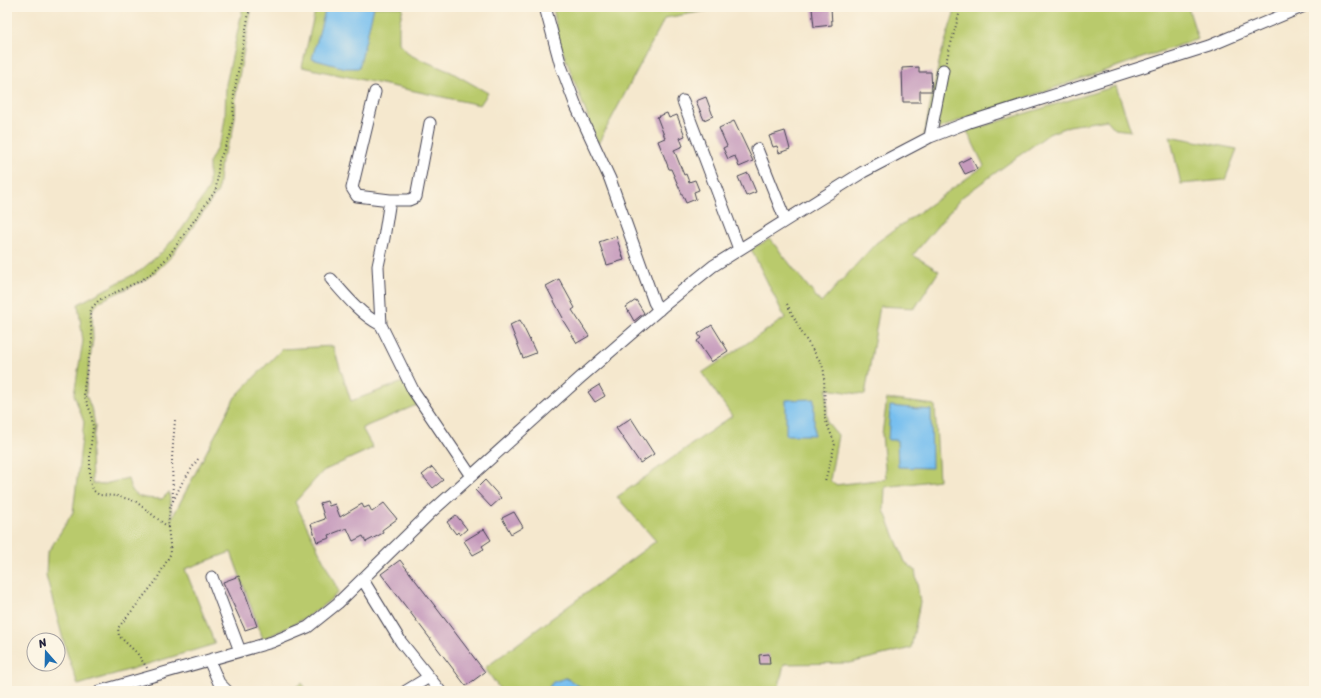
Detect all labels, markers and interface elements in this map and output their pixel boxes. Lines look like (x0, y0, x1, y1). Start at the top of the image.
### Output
north arrow (26, 632, 66, 672)
text: N (35, 633, 50, 654)

